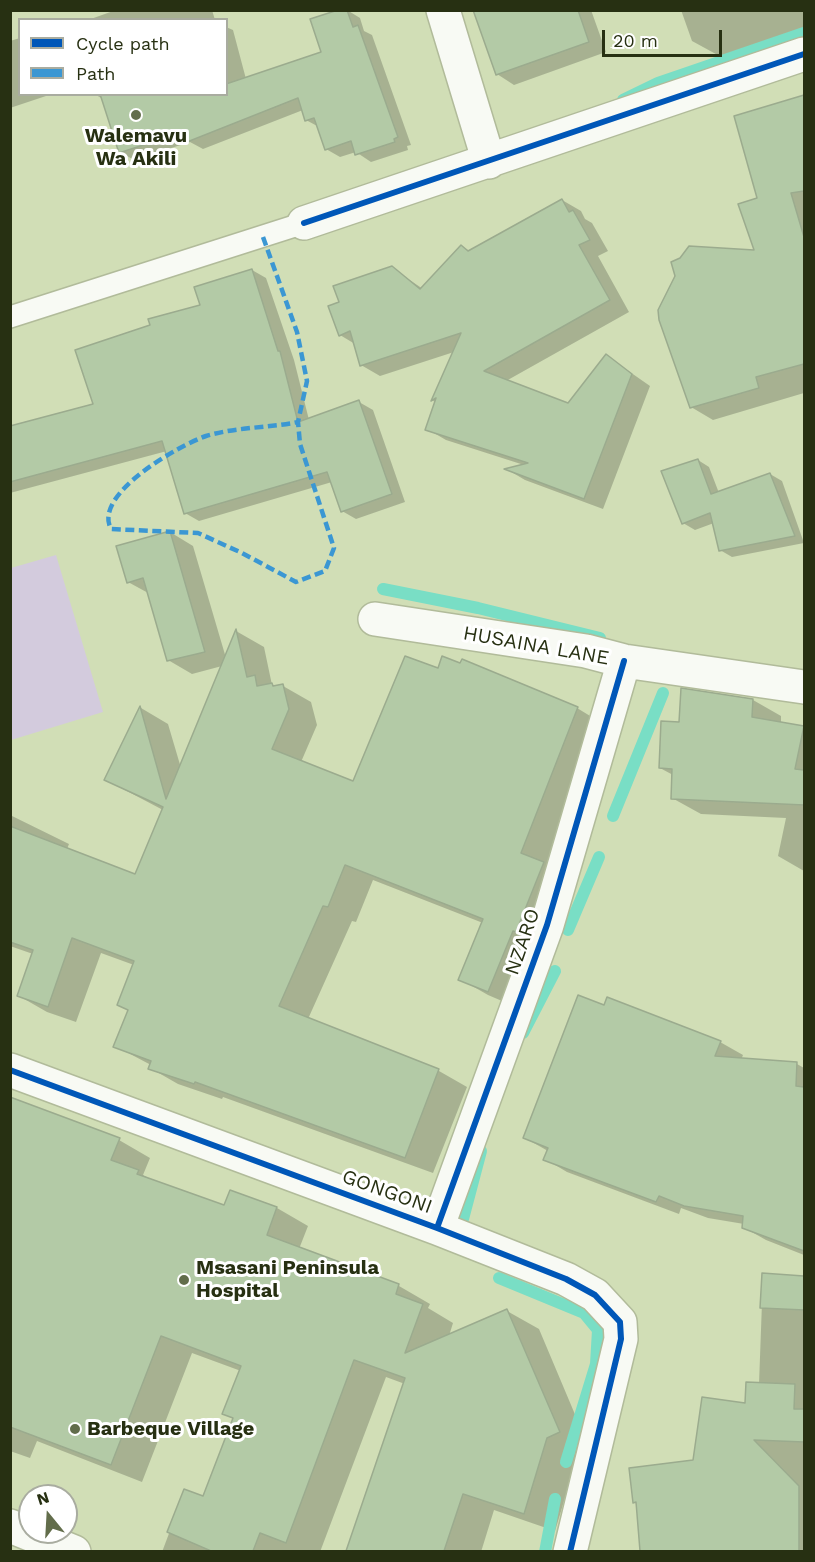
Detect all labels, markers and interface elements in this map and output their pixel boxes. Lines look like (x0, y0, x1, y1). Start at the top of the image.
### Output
legend (18, 18, 228, 96)
scale bar (605, 18, 725, 56)
text: 20 m (613, 30, 658, 51)
text: Cycle path (76, 33, 170, 54)
text: Path (76, 63, 116, 84)
marker: Walemavu Wa Akili (129, 108, 143, 122)
place label: Walemavu Wa Akili (85, 124, 187, 171)
street label: HUSAINA LANE (461, 621, 611, 671)
street label: NZARO (500, 906, 546, 978)
street label: GONGONI (339, 1165, 435, 1219)
place label: Msasani Peninsula Hospital (196, 1256, 379, 1303)
marker: Msasani Peninsula Hospital (177, 1273, 191, 1287)
place label: Barbeque Village (87, 1417, 254, 1441)
marker: Barbeque Village (68, 1422, 82, 1436)
north arrow (18, 1484, 78, 1544)
text: N (34, 1487, 51, 1509)

